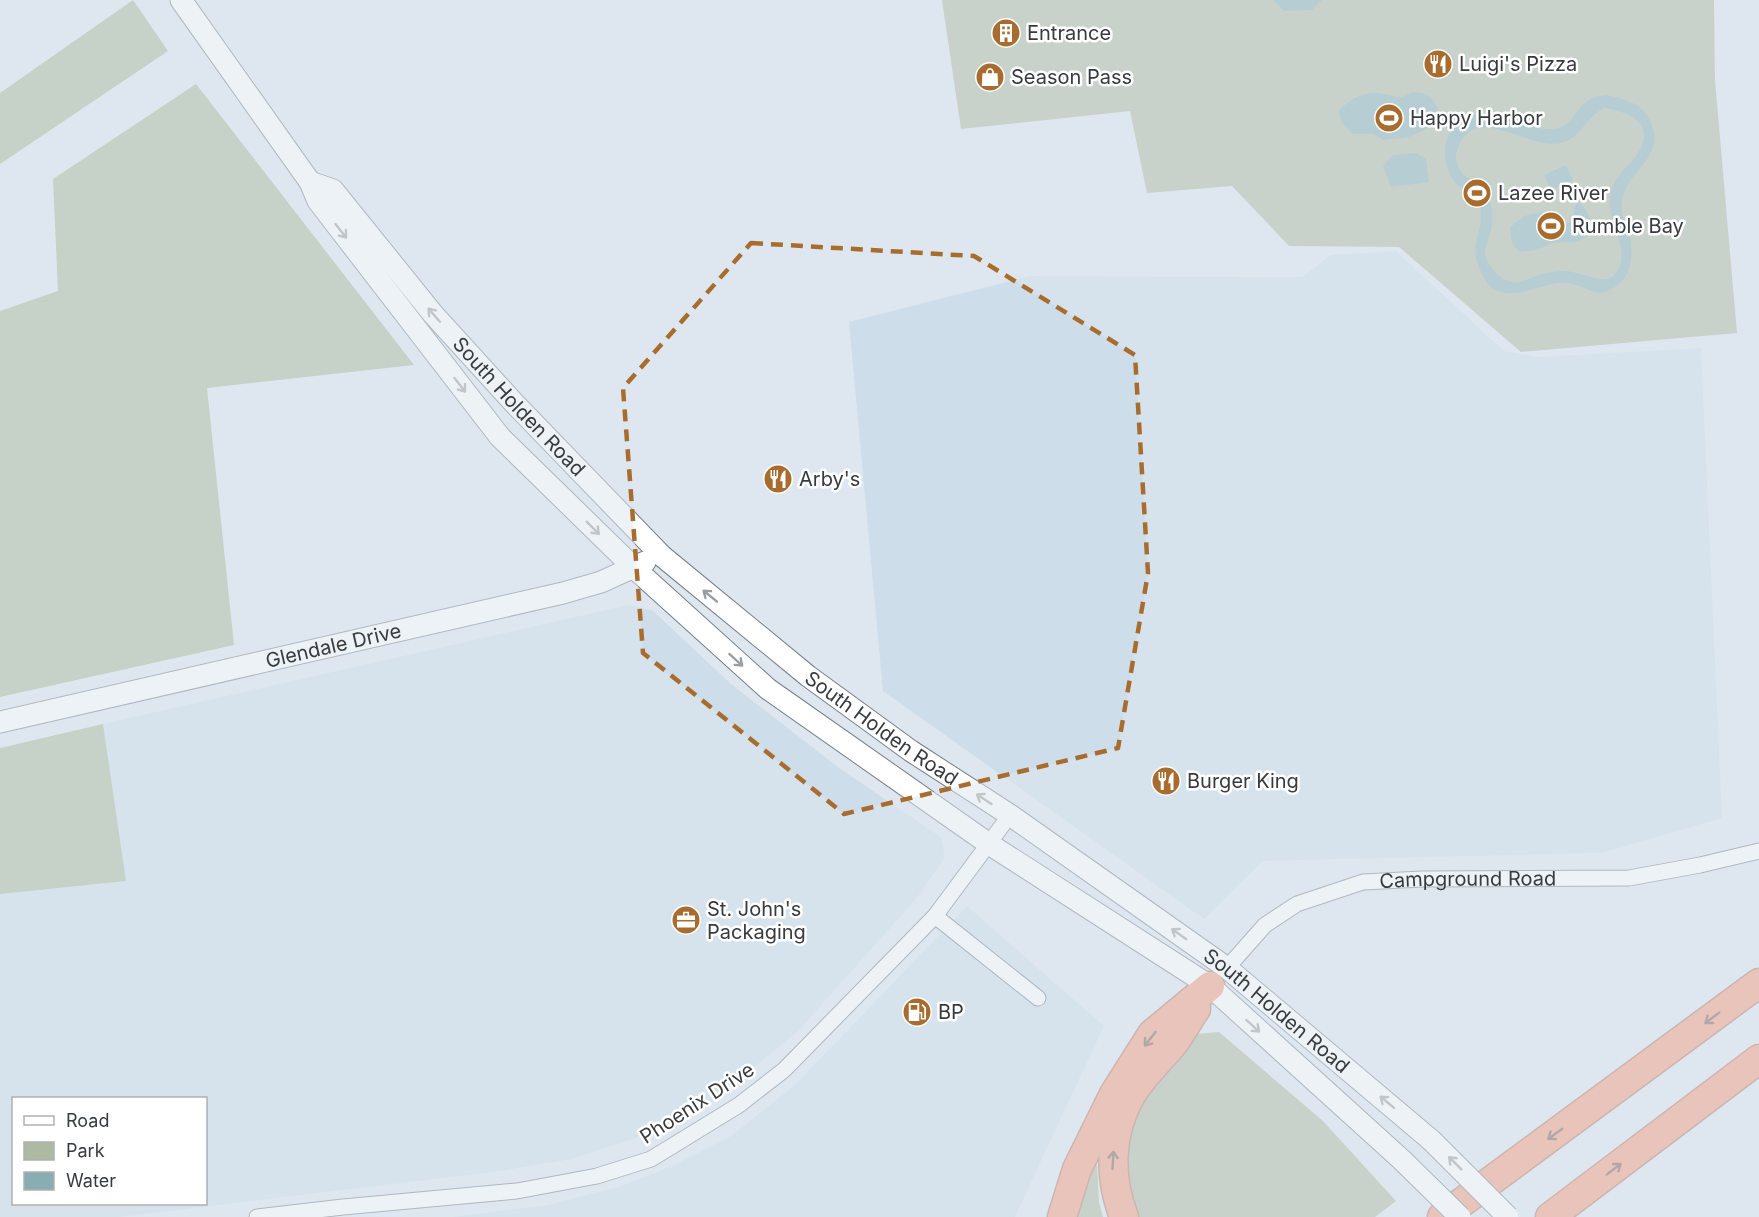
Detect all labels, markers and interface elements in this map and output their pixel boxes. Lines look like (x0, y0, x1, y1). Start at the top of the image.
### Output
building icon: Entrance (990, 17, 1022, 49)
place label: Entrance (1027, 21, 1111, 45)
restaurant icon: Luigi's Pizza (1422, 48, 1454, 80)
place label: Luigi's Pizza (1459, 52, 1577, 76)
shop icon: Season Pass (974, 61, 1006, 93)
place label: Season Pass (1011, 65, 1132, 89)
sports icon: Happy Harbor (1373, 102, 1405, 134)
place label: Happy Harbor (1410, 106, 1543, 130)
sports icon: Lazee River (1461, 177, 1493, 209)
place label: Lazee River (1498, 181, 1608, 205)
sports icon: Rumble Bay (1535, 210, 1567, 242)
place label: Rumble Bay (1572, 214, 1684, 238)
one-way arrow (334, 223, 347, 239)
one-way arrow (427, 308, 441, 323)
street label: South Holden Road (448, 332, 590, 481)
one-way arrow (454, 377, 467, 393)
restaurant icon: Arby's (762, 463, 794, 495)
place label: Arby's (799, 467, 860, 491)
one-way arrow (585, 520, 600, 535)
one-way arrow (702, 589, 718, 602)
street label: Glendale Drive (263, 618, 404, 673)
one-way arrow (728, 653, 743, 667)
street label: South Holden Road (800, 666, 963, 790)
restaurant icon: Burger King (1150, 765, 1182, 797)
place label: Burger King (1187, 769, 1299, 793)
one-way arrow (976, 792, 993, 805)
street label: Campground Road (1379, 866, 1556, 893)
place label: St. John's Packaging (707, 897, 806, 944)
office icon: St. John's Packaging (670, 904, 702, 936)
one-way arrow (1171, 928, 1188, 940)
street label: South Holden Road (1199, 943, 1354, 1078)
fuel station icon: BP (901, 996, 933, 1028)
place label: BP (938, 1000, 964, 1024)
one-way arrow (1704, 1012, 1720, 1024)
one-way arrow (1246, 1019, 1261, 1033)
one-way arrow (1144, 1030, 1157, 1046)
street label: Phoenix Drive (635, 1057, 759, 1149)
one-way arrow (1380, 1095, 1395, 1109)
legend (12, 1097, 207, 1205)
text: Road (66, 1110, 109, 1131)
one-way arrow (1548, 1128, 1564, 1140)
text: Park (66, 1140, 105, 1161)
one-way arrow (1108, 1151, 1119, 1171)
one-way arrow (1448, 1156, 1462, 1171)
one-way arrow (1605, 1163, 1621, 1175)
text: Water (66, 1170, 116, 1191)

